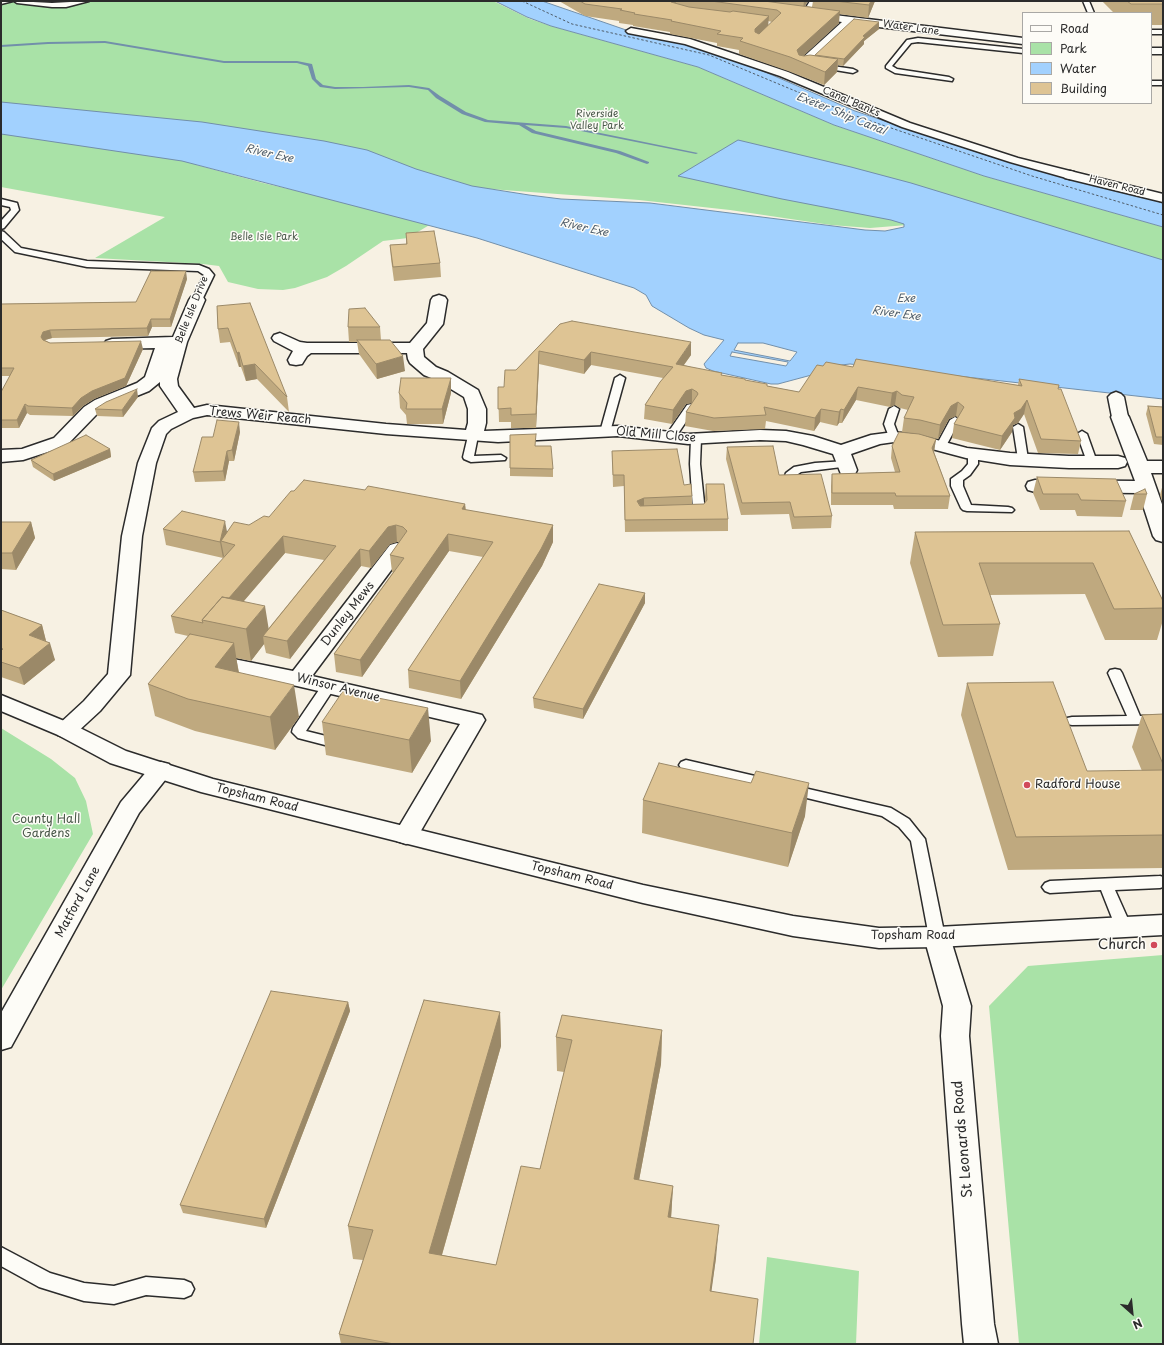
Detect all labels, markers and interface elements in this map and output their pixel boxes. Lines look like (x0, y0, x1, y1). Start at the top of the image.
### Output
legend (1022, 12, 1152, 104)
street label: Water Lane (882, 18, 940, 38)
text: Road (1060, 19, 1089, 37)
text: Park (1060, 39, 1087, 57)
text: Water (1060, 59, 1096, 77)
text: Building (1060, 79, 1107, 97)
street label: Canal Banks (820, 84, 882, 120)
water label: Exeter Ship Canal (794, 90, 888, 138)
park label: Riverside Valley Park (570, 108, 624, 132)
water label: River Exe (244, 142, 294, 166)
street label: Haven Road (1088, 173, 1146, 199)
water label: River Exe (559, 216, 609, 240)
park label: Belle Isle Park (230, 231, 298, 243)
street label: Belle Isle Drive (173, 275, 211, 345)
water label: Exe (897, 292, 915, 306)
water label: River Exe (871, 304, 921, 324)
street label: Trews Weir Reach (208, 404, 312, 428)
street label: Old Mill Close (615, 424, 697, 446)
street label: Dunley Mews (318, 579, 378, 649)
street label: Winsor Avenue (295, 671, 381, 705)
place label: Radford House (1035, 778, 1120, 792)
marker: Radford House (1022, 780, 1032, 790)
street label: Topsham Road (214, 781, 300, 815)
park label: County Hall Gardens (12, 813, 80, 841)
street label: Topsham Road (529, 859, 615, 893)
street label: Matford Lane (53, 864, 103, 940)
street label: Topsham Road (871, 929, 955, 943)
place label: Church (1098, 937, 1146, 953)
marker: Church (1149, 940, 1159, 950)
street label: St Leonards Road (950, 1080, 976, 1198)
north arrow (1112, 1293, 1152, 1333)
text: N (1130, 1315, 1145, 1334)

